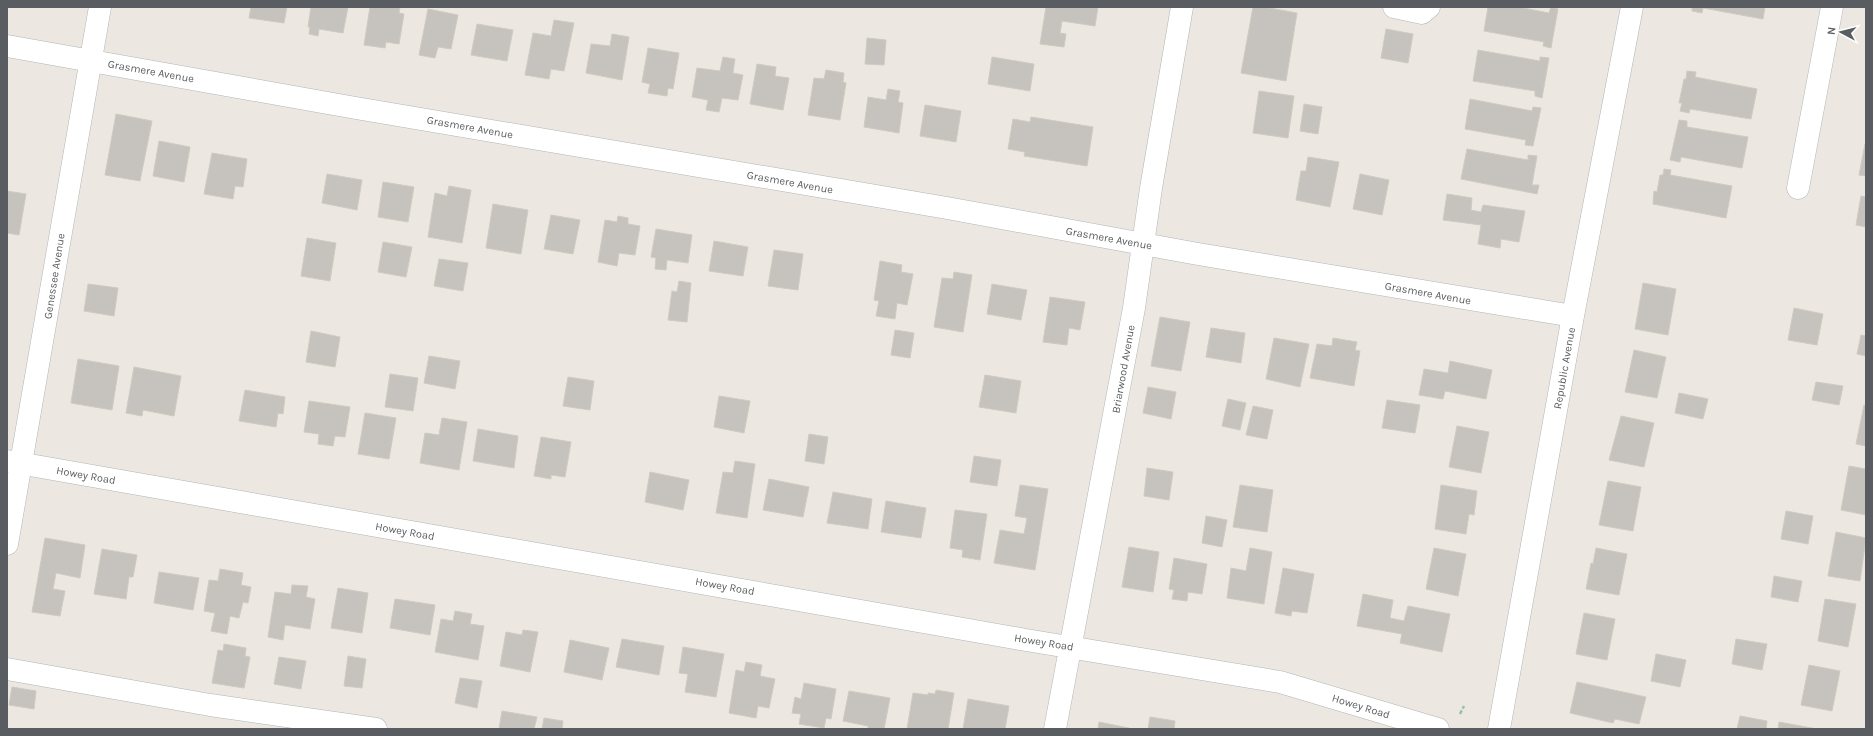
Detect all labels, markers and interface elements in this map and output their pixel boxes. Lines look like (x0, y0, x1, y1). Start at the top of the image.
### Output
north arrow (1821, 12, 1861, 52)
text: N (1825, 26, 1839, 36)
street label: Grasmere Avenue (107, 58, 195, 86)
street label: Grasmere Avenue (426, 114, 514, 142)
street label: Grasmere Avenue (746, 169, 834, 197)
street label: Grasmere Avenue (1065, 225, 1153, 253)
street label: Genessee Avenue (41, 232, 68, 320)
street label: Grasmere Avenue (1384, 280, 1472, 308)
street label: Briarwood Avenue (1109, 324, 1138, 414)
street label: Republic Avenue (1551, 326, 1578, 410)
street label: Howey Road (55, 464, 117, 487)
street label: Howey Road (374, 520, 436, 543)
street label: Howey Road (694, 575, 756, 598)
street label: Howey Road (1013, 631, 1075, 654)
street label: Howey Road (1330, 691, 1391, 721)

